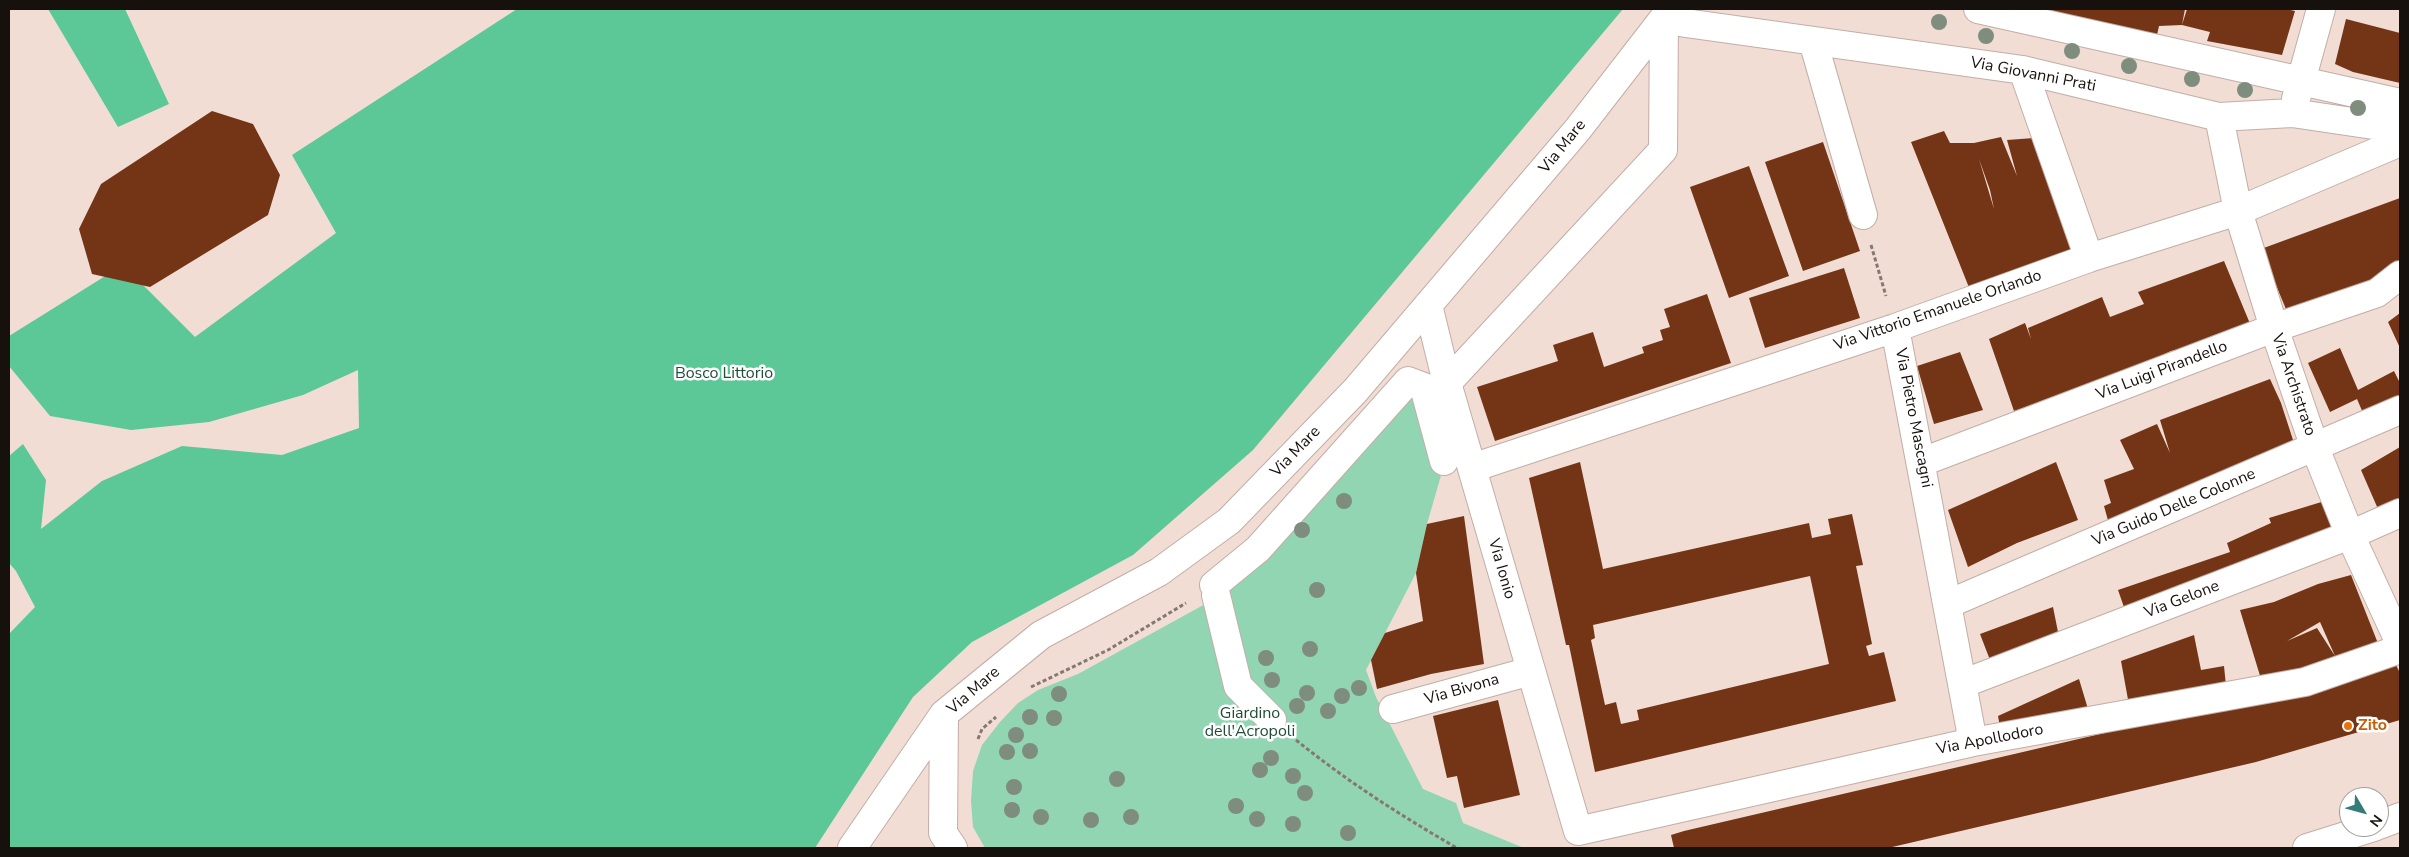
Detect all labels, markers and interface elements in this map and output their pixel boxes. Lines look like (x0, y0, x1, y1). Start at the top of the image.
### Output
street label: Via Giovanni Prati (1969, 53, 2097, 97)
street label: Via Mare (1536, 116, 1590, 178)
street label: Via Vittorio Emanuele Orlando (1832, 266, 2044, 356)
street label: Via Archistrato (2267, 331, 2319, 439)
street label: Via Luigi Pirandello (2094, 337, 2230, 405)
street label: Via Pietro Mascagni (1890, 347, 1936, 489)
park label: Bosco Littorio (675, 364, 773, 384)
street label: Via Mare (1267, 422, 1325, 482)
street label: Via Guido Delle Colonne (2089, 465, 2259, 551)
street label: Via Ionio (1483, 537, 1519, 601)
street label: Via Gelone (2142, 577, 2222, 623)
street label: Via Mare (944, 663, 1004, 719)
street label: Via Bivona (1423, 670, 1501, 710)
park label: Giardino dell'Acropoli (1205, 704, 1295, 742)
place label: Zito (2358, 716, 2387, 736)
street label: Via Apollodoro (1935, 720, 2045, 760)
marker: Zito (2342, 720, 2354, 732)
north arrow (2339, 787, 2389, 837)
text: N (2365, 811, 2386, 831)

